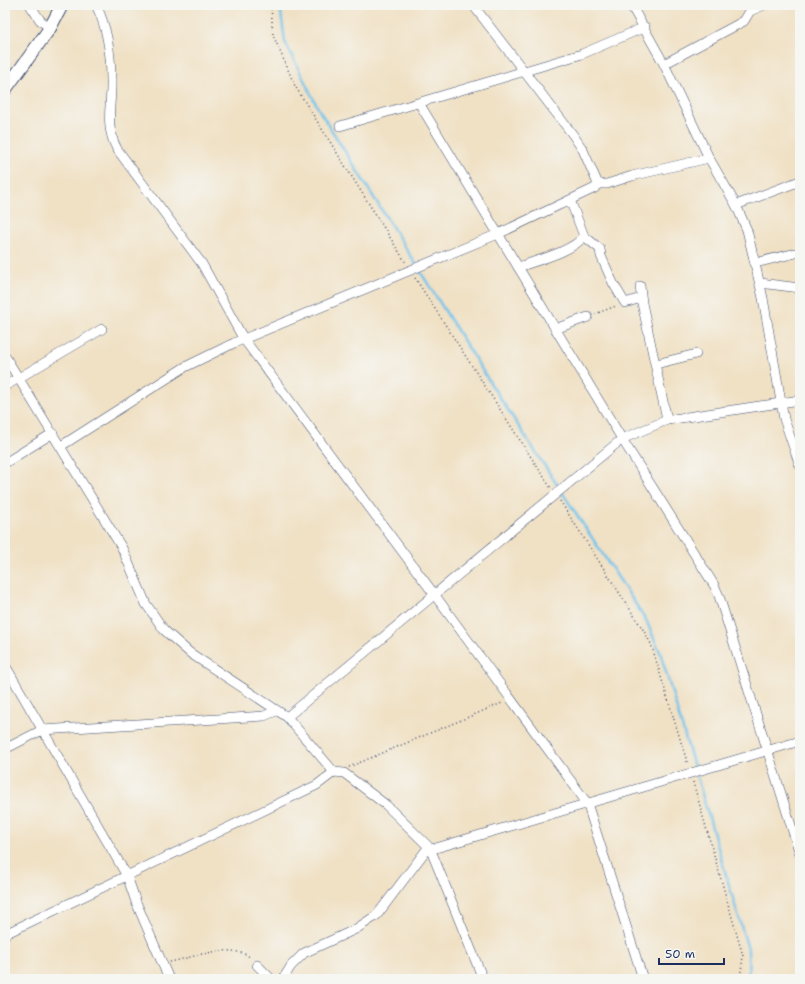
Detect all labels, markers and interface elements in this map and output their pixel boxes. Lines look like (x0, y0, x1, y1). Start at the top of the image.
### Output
scale bar (659, 940, 724, 966)
text: 50 m (665, 946, 695, 962)

